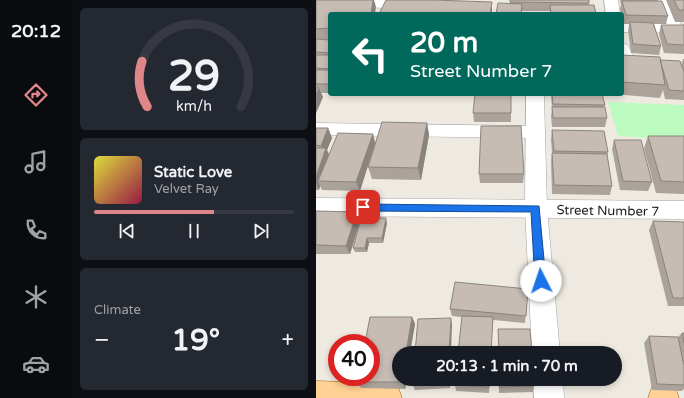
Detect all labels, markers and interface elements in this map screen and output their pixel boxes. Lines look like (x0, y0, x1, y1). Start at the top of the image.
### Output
text: 20:12 (11, 20, 61, 42)
text: 20 m (410, 26, 478, 60)
icon: left (344, 28, 396, 80)
text: 29 (168, 52, 220, 102)
text: Street Number 7 (410, 60, 552, 82)
icon: directions (22, 81, 50, 109)
text: km/h (176, 98, 212, 115)
icon: music (22, 148, 50, 176)
text: Static Love (154, 163, 232, 181)
text: Velvet Ray (154, 181, 219, 197)
pin (346, 190, 380, 224)
icon: arrive (352, 196, 374, 218)
street label: Street Number 7 (556, 202, 659, 220)
icon: phone (22, 216, 50, 244)
icon: previous (116, 220, 138, 242)
icon: pause (183, 220, 205, 242)
icon: next (250, 220, 272, 242)
position arrow (520, 260, 562, 302)
icon: climate (22, 283, 50, 311)
text: Climate (94, 302, 141, 318)
text: 19° (171, 322, 220, 359)
text: − (94, 327, 110, 353)
text: + (282, 327, 294, 353)
speed limit sign: 40 (328, 334, 380, 386)
icon: car (22, 350, 50, 378)
text: 20:13 · 1 min · 70 m (436, 357, 578, 375)

